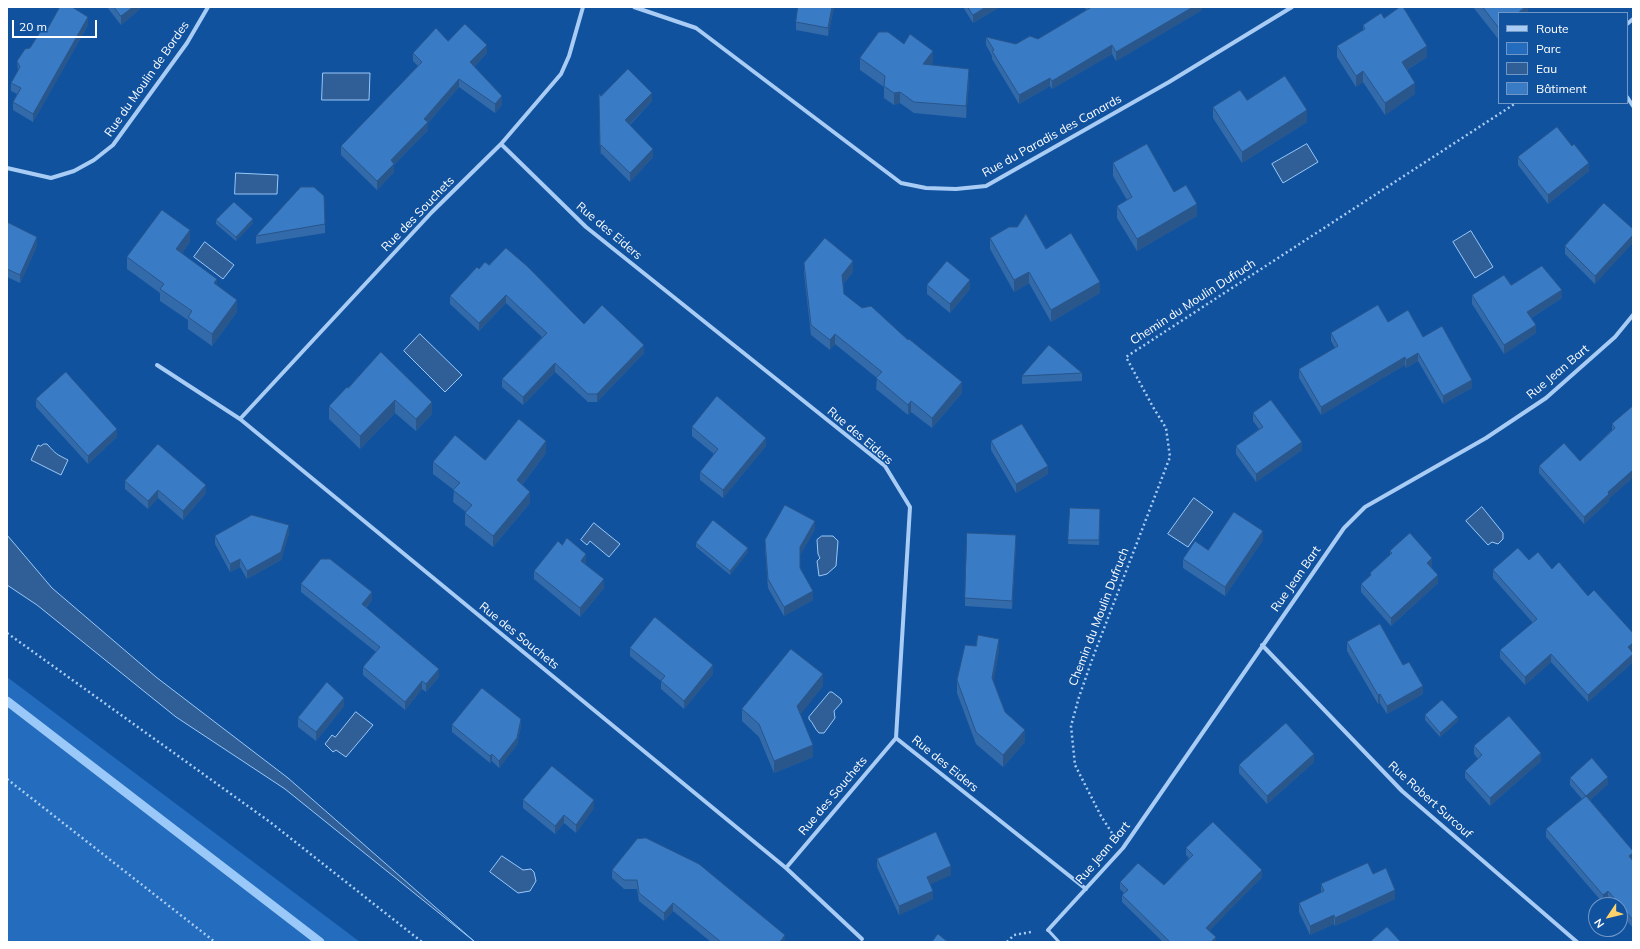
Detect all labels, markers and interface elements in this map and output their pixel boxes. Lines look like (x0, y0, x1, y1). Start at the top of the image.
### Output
scale bar (14, 12, 99, 38)
legend (1498, 12, 1628, 104)
street label: Rue du Moulin de Bordes (102, 18, 192, 140)
text: 20 m (19, 19, 47, 34)
text: Route (1536, 21, 1569, 36)
text: Parc (1536, 41, 1561, 56)
text: Eau (1536, 61, 1557, 76)
text: Bâtiment (1536, 81, 1587, 96)
street label: Rue du Paradis des Canards (980, 92, 1124, 180)
street label: Rue des Souchets (379, 174, 457, 254)
street label: Rue des Eiders (573, 199, 645, 263)
street label: Chemin du Moulin Dufruch (1128, 256, 1258, 348)
street label: Rue Jean Bart (1524, 342, 1592, 402)
street label: Rue des Eiders (824, 404, 896, 468)
street label: Rue Jean Bart (1268, 543, 1324, 615)
street label: Chemin du Moulin Dufruch (1066, 546, 1132, 688)
street label: Rue des Souchets (476, 599, 562, 673)
street label: Rue des Eiders (909, 733, 981, 795)
street label: Rue des Souchets (796, 754, 870, 838)
street label: Rue Robert Surcouf (1385, 759, 1475, 841)
street label: Rue Jean Bart (1073, 819, 1133, 887)
north arrow (1588, 897, 1628, 937)
text: N (1591, 916, 1607, 931)

